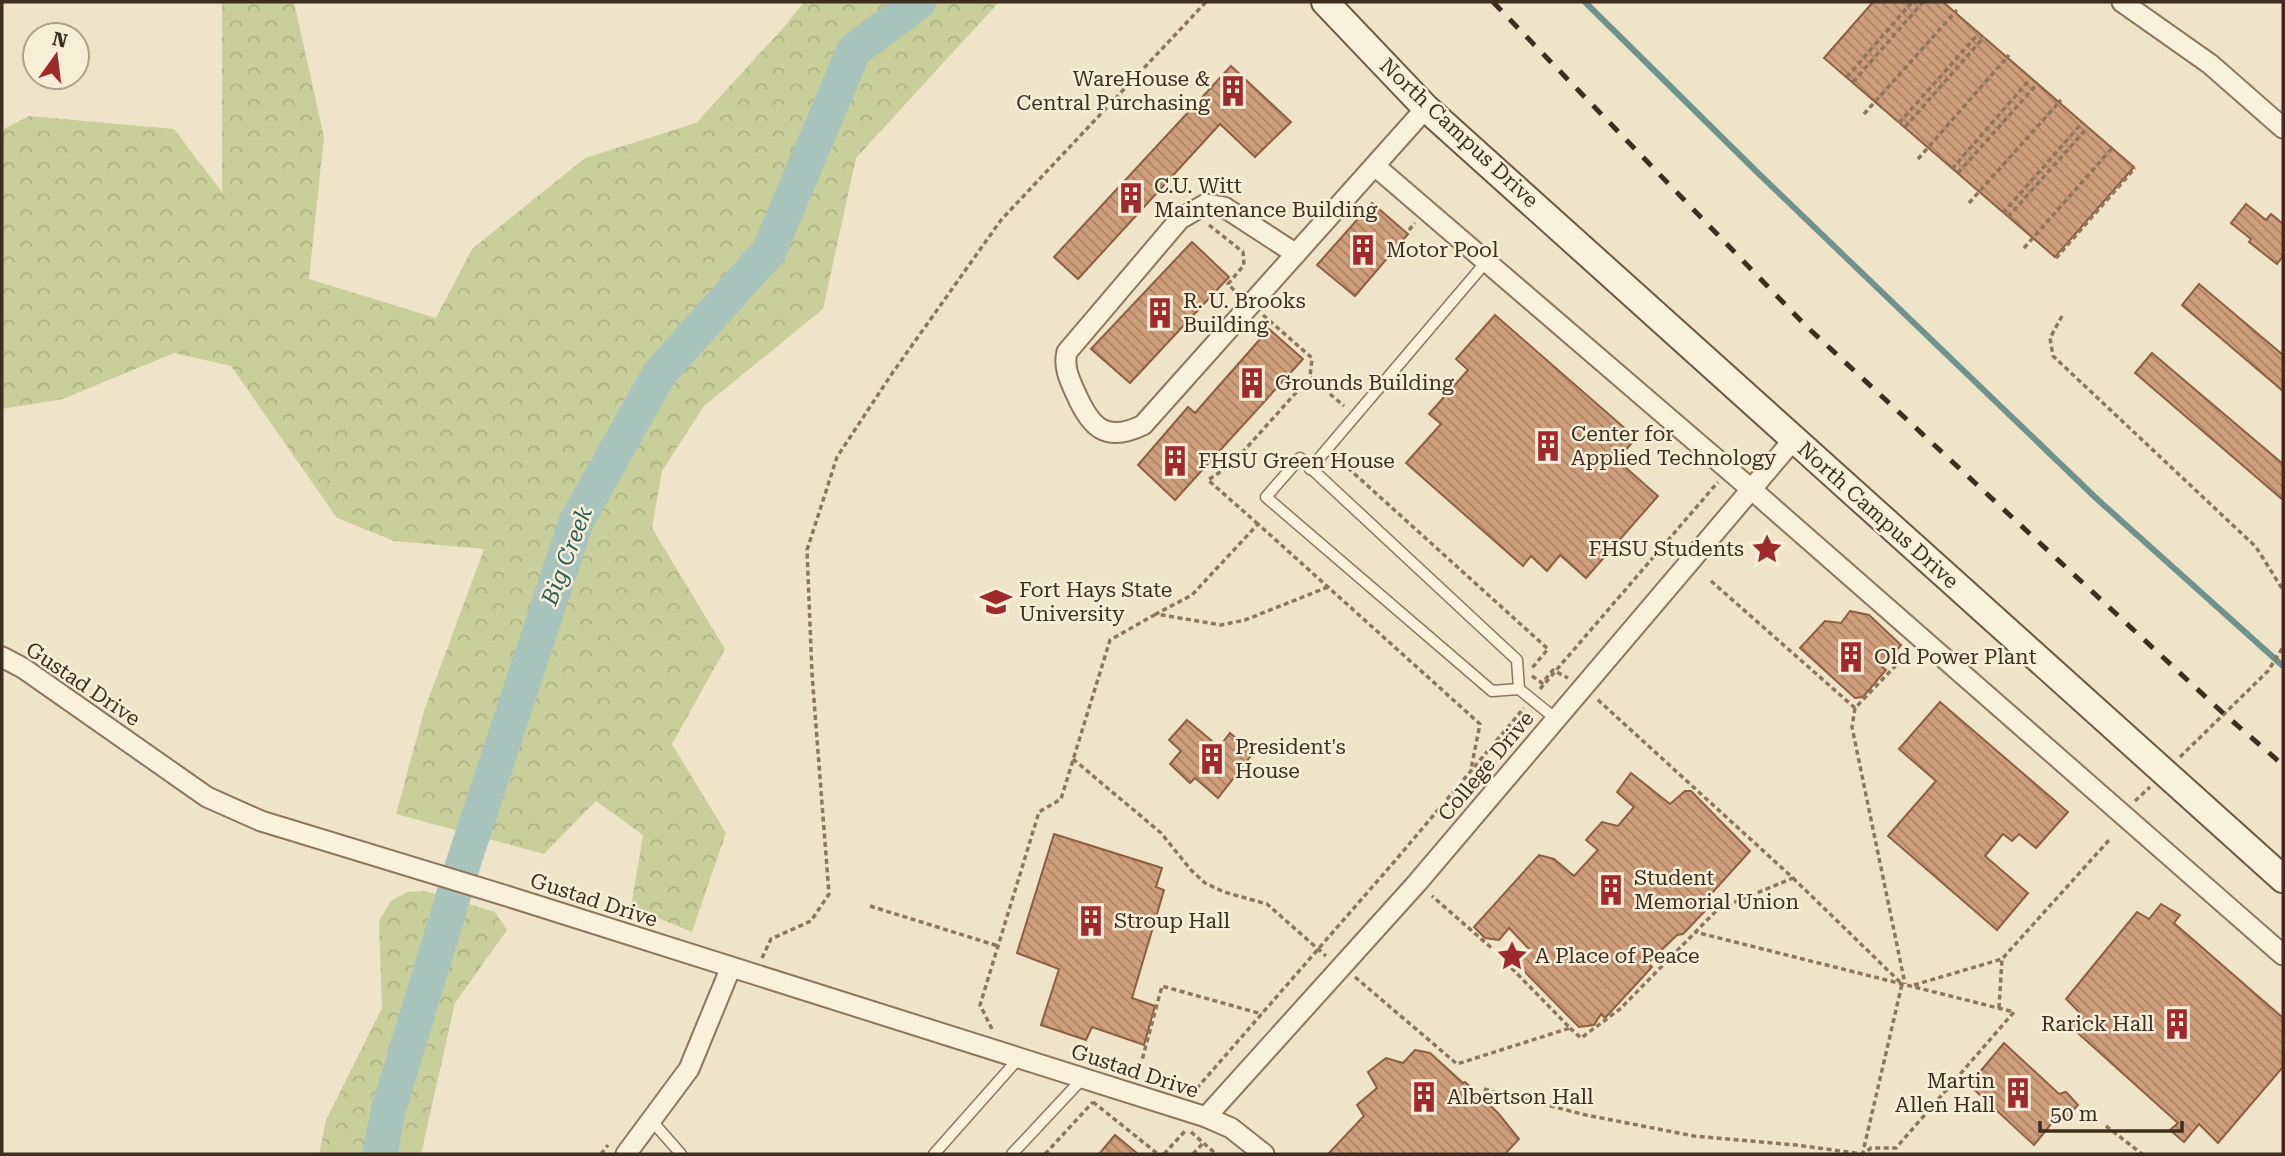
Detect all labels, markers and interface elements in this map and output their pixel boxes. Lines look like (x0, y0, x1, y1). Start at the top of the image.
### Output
north arrow (21, 21, 91, 91)
text: N (50, 27, 70, 53)
street label: North Campus Drive (1375, 53, 1543, 213)
place label: WareHouse & Central Purchasing (1016, 67, 1210, 115)
building icon: WareHouse & Central Purchasing (1216, 74, 1250, 108)
place label: C.U. Witt Maintenance Building (1154, 174, 1377, 222)
building icon: C.U. Witt Maintenance Building (1114, 181, 1148, 215)
building icon: Motor Pool (1346, 233, 1380, 267)
place label: Motor Pool (1386, 238, 1499, 262)
place label: R. U. Brooks Building (1183, 289, 1306, 337)
building icon: R. U. Brooks Building (1143, 296, 1177, 330)
building icon: Grounds Building (1235, 366, 1269, 400)
place label: Grounds Building (1275, 371, 1454, 395)
place label: Center for Applied Technology (1571, 422, 1777, 470)
building icon: Center for Applied Technology (1531, 429, 1565, 463)
street label: North Campus Drive (1793, 437, 1963, 593)
building icon: FHSU Green House (1158, 444, 1192, 478)
place label: FHSU Green House (1198, 449, 1395, 473)
water label: Big Creek (536, 503, 598, 610)
place icon: FHSU Students (1750, 532, 1784, 566)
place label: FHSU Students (1589, 537, 1744, 561)
place label: Fort Hays State University (1019, 578, 1172, 626)
school or university icon: Fort Hays State University (979, 585, 1013, 619)
street label: Gustad Drive (21, 637, 145, 731)
building icon: Old Power Plant (1834, 640, 1868, 674)
place label: Old Power Plant (1874, 645, 2037, 669)
street label: College Drive (1433, 706, 1539, 826)
place label: President's House (1235, 735, 1346, 783)
building icon: President's House (1195, 742, 1229, 776)
place label: Student Memorial Union (1634, 866, 1799, 914)
street label: Gustad Drive (527, 868, 661, 932)
building icon: Student Memorial Union (1594, 873, 1628, 907)
building icon: Stroup Hall (1074, 904, 1108, 938)
place label: Stroup Hall (1114, 909, 1230, 933)
place icon: A Place of Peace (1495, 939, 1529, 973)
place label: A Place of Peace (1535, 944, 1700, 968)
building icon: Rarick Hall (2160, 1007, 2194, 1041)
place label: Rarick Hall (2041, 1012, 2155, 1036)
street label: Gustad Drive (1068, 1039, 1202, 1103)
place label: Martin Allen Hall (1895, 1069, 1995, 1117)
building icon: Martin Allen Hall (2001, 1076, 2035, 1110)
building icon: Albertson Hall (1407, 1080, 1441, 1114)
place label: Albertson Hall (1447, 1085, 1594, 1109)
scale bar (2040, 1090, 2182, 1134)
text: 50 m (2050, 1102, 2098, 1126)

